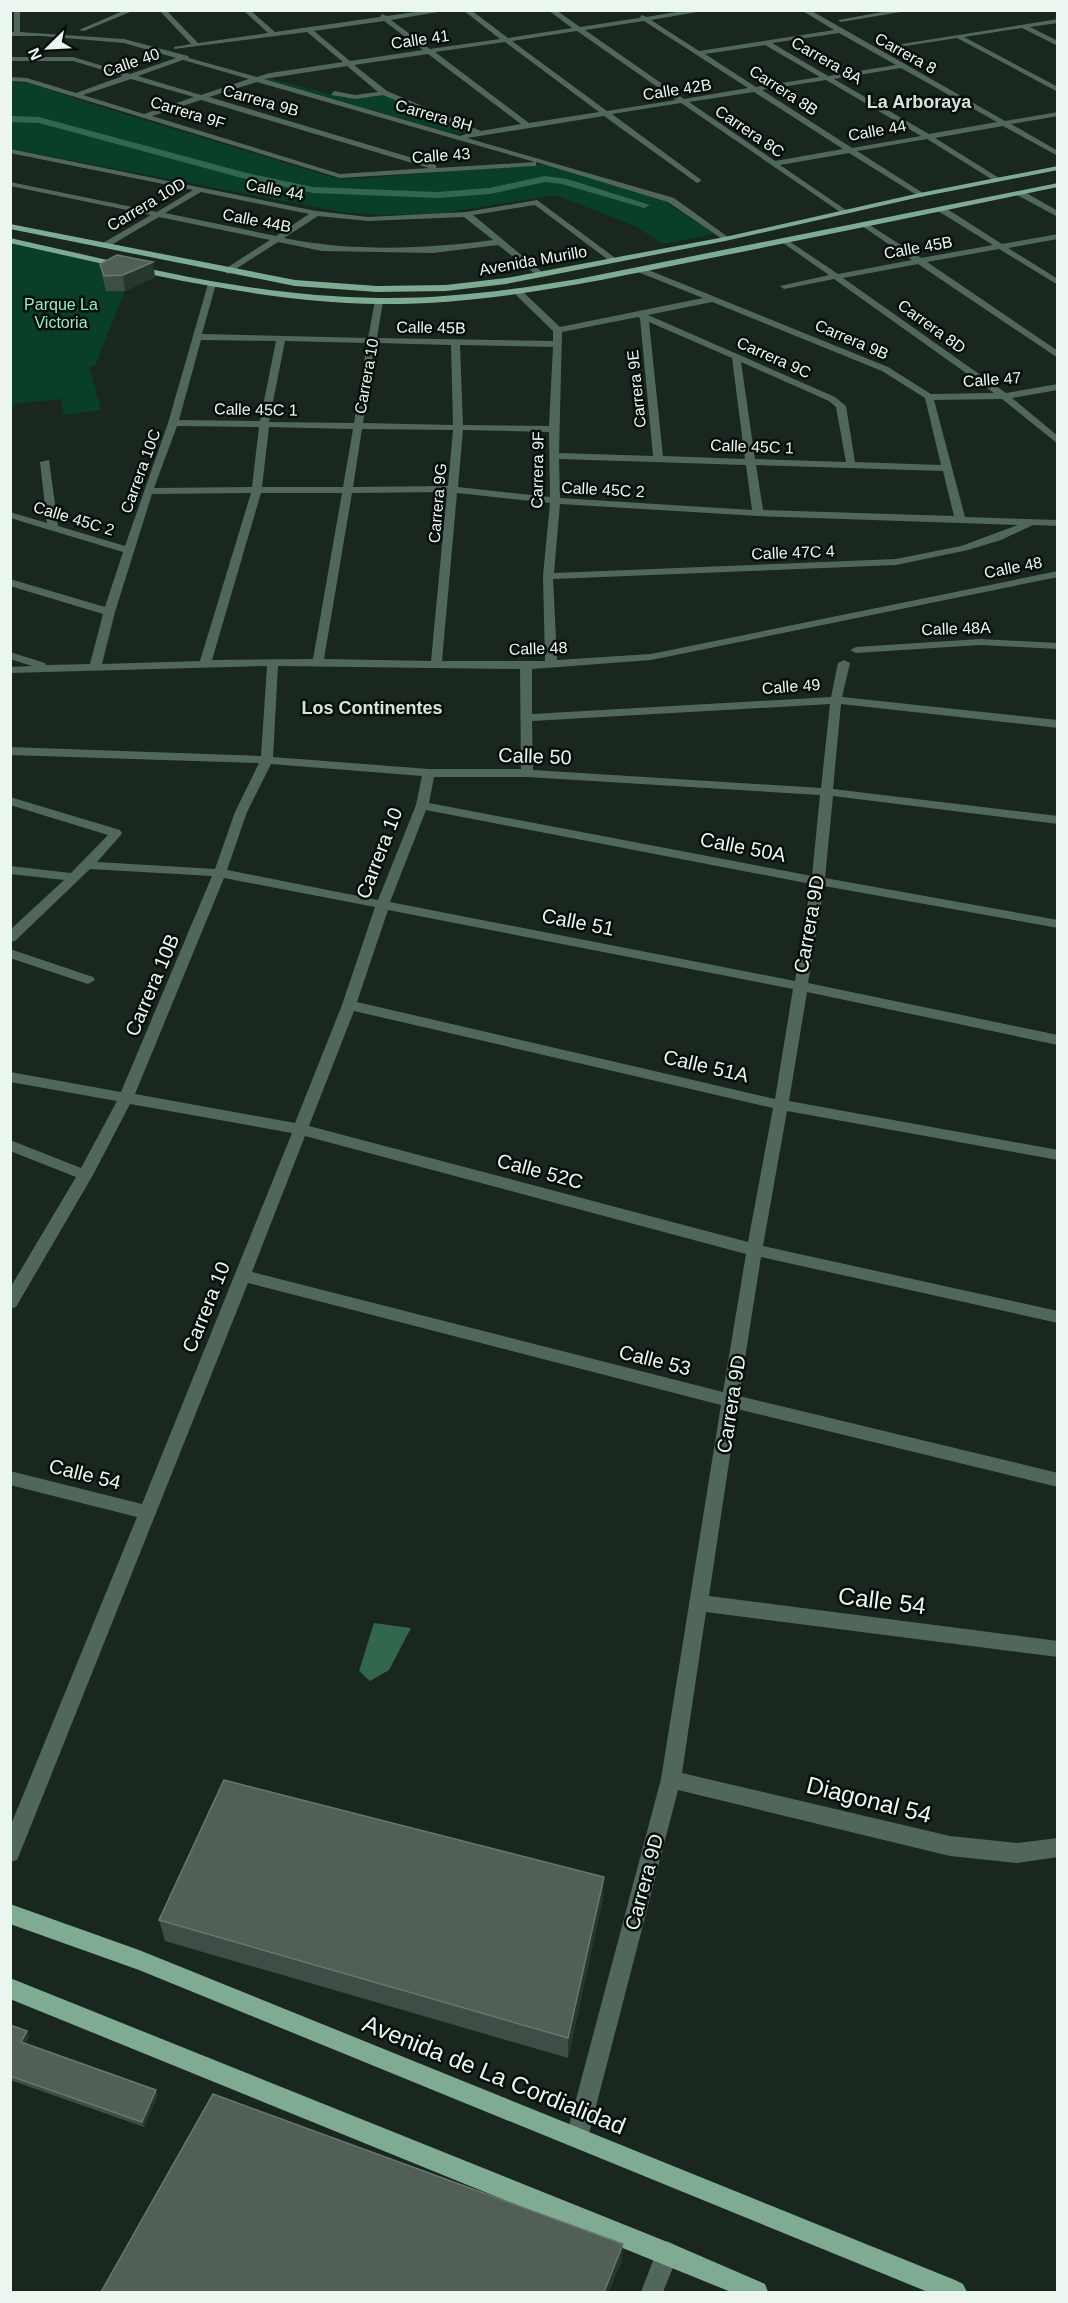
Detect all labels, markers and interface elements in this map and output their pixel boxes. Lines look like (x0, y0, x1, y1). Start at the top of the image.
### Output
north arrow (18, 18, 78, 78)
street label: Calle 41 (390, 27, 450, 52)
street label: Carrera 8 (872, 30, 940, 77)
street label: Carrera 8A (789, 34, 865, 88)
text: N (25, 45, 45, 63)
street label: Calle 40 (101, 45, 162, 80)
street label: Carrera 8B (746, 62, 821, 119)
street label: Calle 42B (641, 76, 713, 103)
street label: Carrera 9B (221, 82, 301, 119)
district label: La Arboraya (867, 92, 972, 112)
street label: Carrera 9F (148, 93, 228, 132)
street label: Carrera 8H (393, 96, 474, 135)
street label: Carrera 8C (712, 102, 787, 161)
street label: Calle 44 (847, 117, 908, 144)
street label: Calle 43 (411, 145, 471, 166)
street label: Carrera 10D (104, 174, 188, 234)
street label: Calle 44 (244, 176, 305, 203)
street label: Calle 44B (221, 206, 293, 235)
street label: Calle 45B (882, 233, 954, 262)
street label: Avenida Murillo (478, 243, 588, 278)
park label: Parque La Victoria (24, 296, 98, 331)
street label: Carrera 8D (895, 296, 969, 357)
street label: Carrera 9B (812, 316, 891, 363)
street label: Calle 45B (396, 318, 466, 337)
street label: Carrera 9C (734, 334, 813, 381)
street label: Carrera 10 (351, 337, 382, 415)
street label: Carrera 9E (624, 349, 649, 429)
street label: Calle 47 (962, 369, 1022, 390)
street label: Calle 45C 1 (214, 400, 298, 419)
street label: Carrera 10C (117, 427, 164, 515)
street label: Carrera 9F (528, 431, 547, 509)
street label: Calle 45C 1 (710, 437, 794, 456)
street label: Carrera 9G (426, 462, 449, 544)
street label: Calle 45C 2 (561, 479, 645, 500)
street label: Calle 45C 2 (31, 498, 116, 539)
street label: Calle 47C 4 (751, 543, 835, 562)
street label: Calle 48 (983, 554, 1044, 581)
street label: Calle 48A (921, 619, 991, 638)
street label: Calle 48 (508, 639, 568, 658)
street label: Calle 49 (761, 676, 821, 697)
district label: Los Continentes (301, 698, 443, 718)
street label: Calle 50 (498, 744, 572, 768)
street label: Carrera 10 (352, 804, 406, 902)
street label: Calle 50A (698, 828, 788, 866)
street label: Carrera 9D (790, 873, 828, 975)
street label: Calle 51 (540, 904, 616, 940)
street label: Carrera 10B (121, 931, 183, 1039)
street label: Calle 51A (661, 1046, 751, 1087)
street label: Calle 52C (495, 1149, 585, 1193)
street label: Carrera 10 (178, 1259, 234, 1355)
street label: Calle 53 (617, 1340, 693, 1380)
street label: Carrera 9D (712, 1353, 750, 1455)
street label: Calle 54 (47, 1454, 123, 1494)
street label: Calle 54 (837, 1582, 927, 1619)
street label: Diagonal 54 (804, 1771, 935, 1828)
street label: Carrera 9D (621, 1831, 667, 1933)
street label: Avenida de La Cordialidad (359, 2009, 630, 2140)

